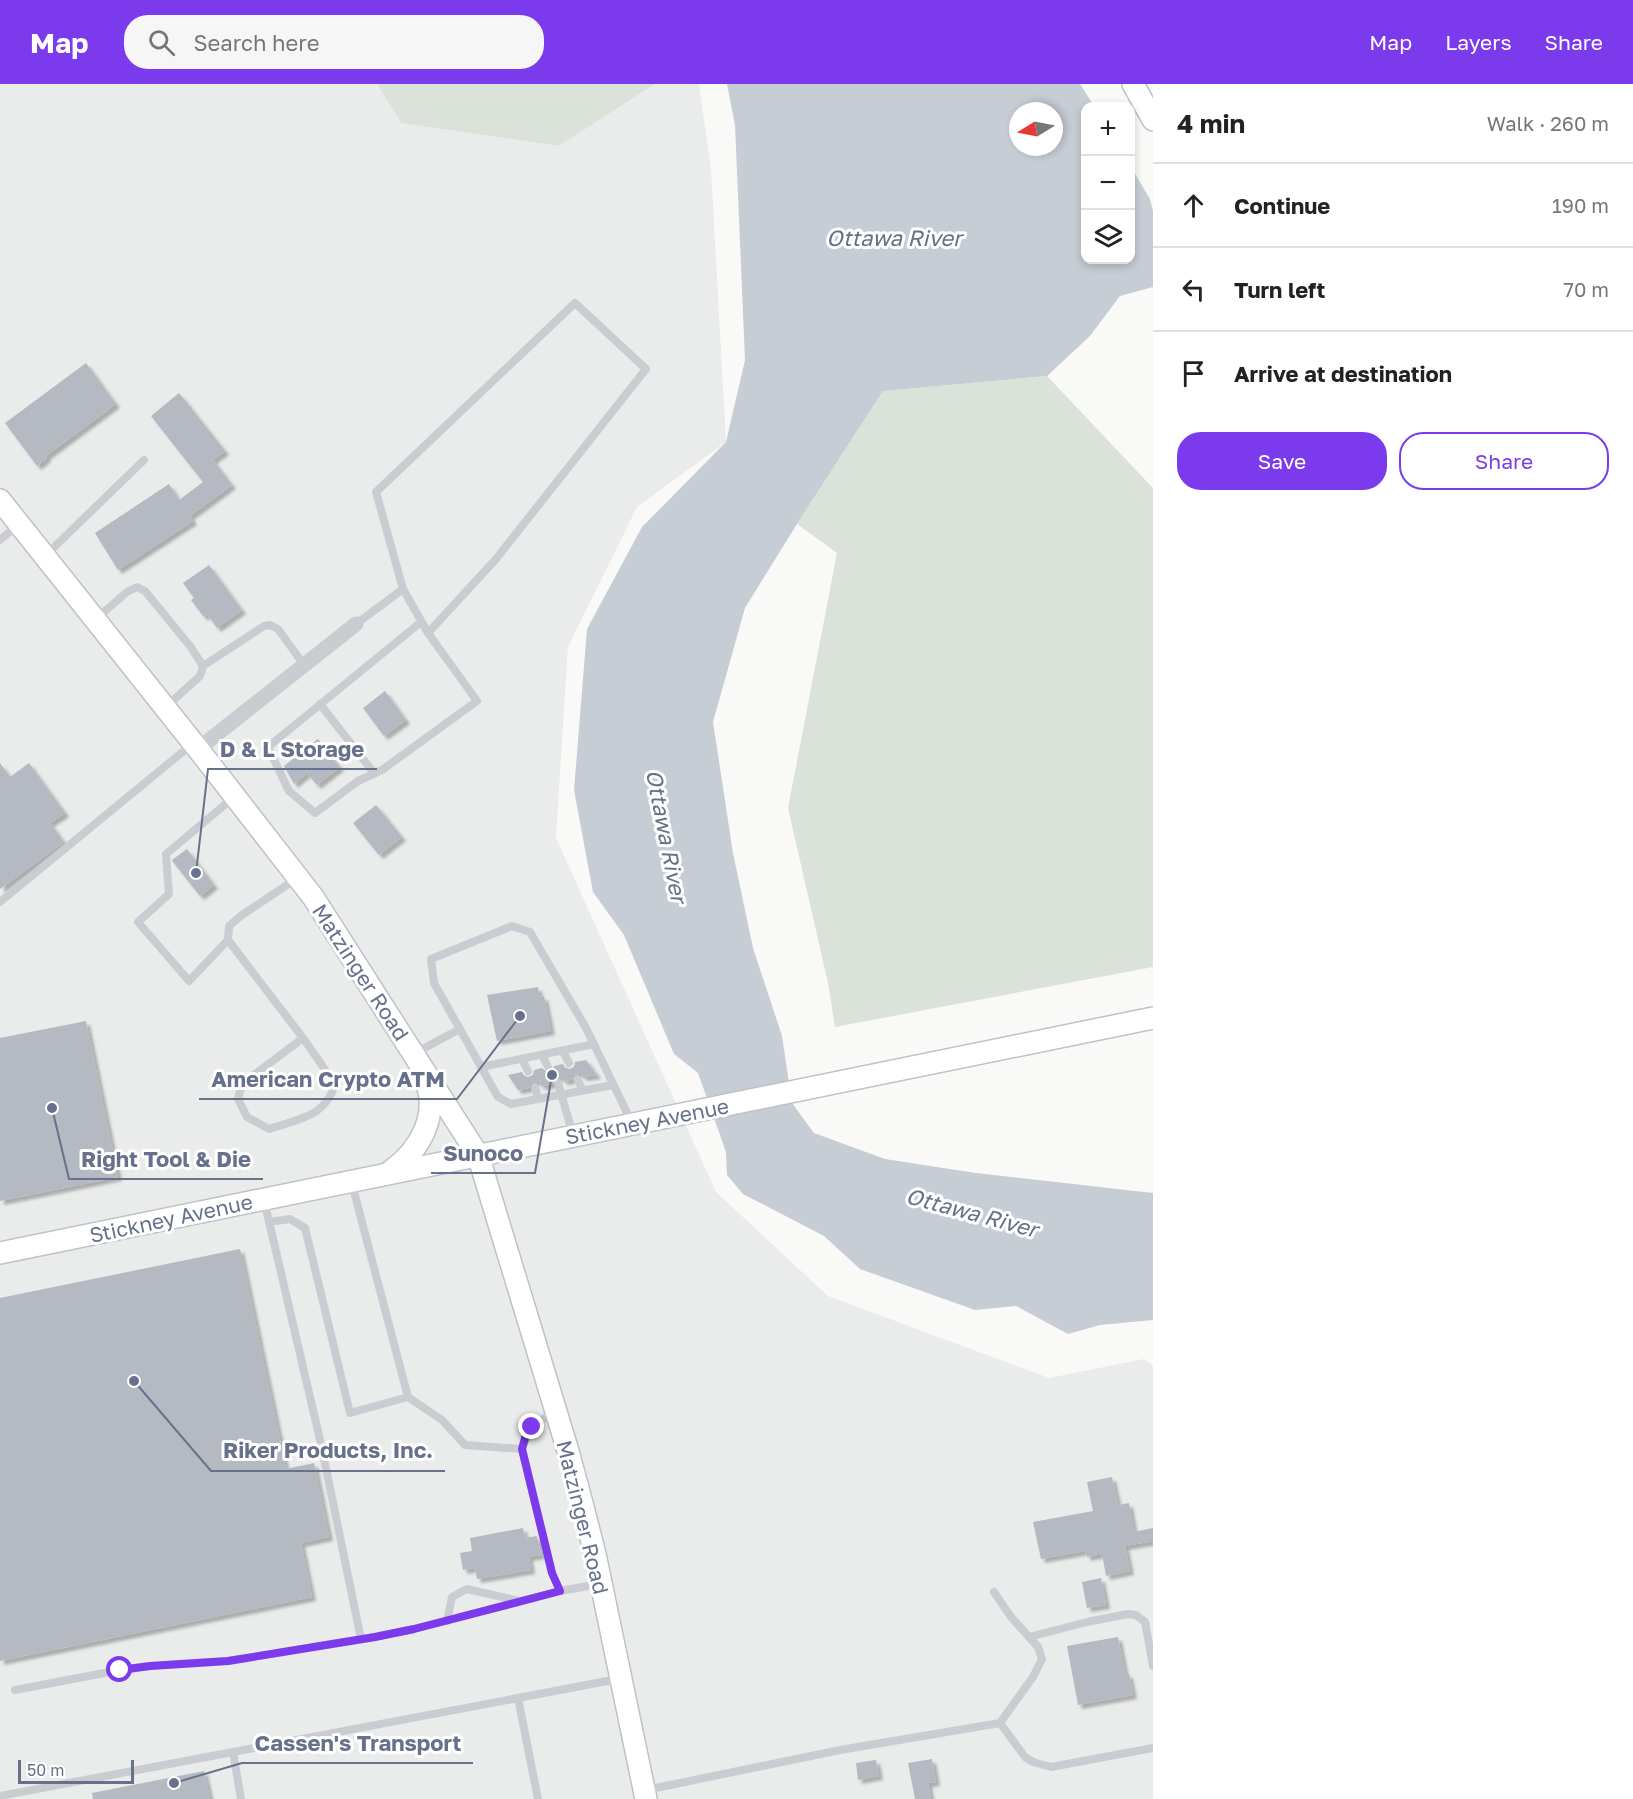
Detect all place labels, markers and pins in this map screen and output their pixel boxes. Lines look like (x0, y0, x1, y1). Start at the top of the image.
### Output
callout: D & L Storage (208, 729, 377, 769)
callout: American Crypto ATM (199, 1059, 457, 1099)
callout: Sunoco (431, 1133, 535, 1173)
callout: Right Tool & Die (69, 1139, 263, 1179)
callout: Riker Products, Inc. (211, 1431, 445, 1471)
callout: Cassen's Transport (242, 1723, 473, 1763)

